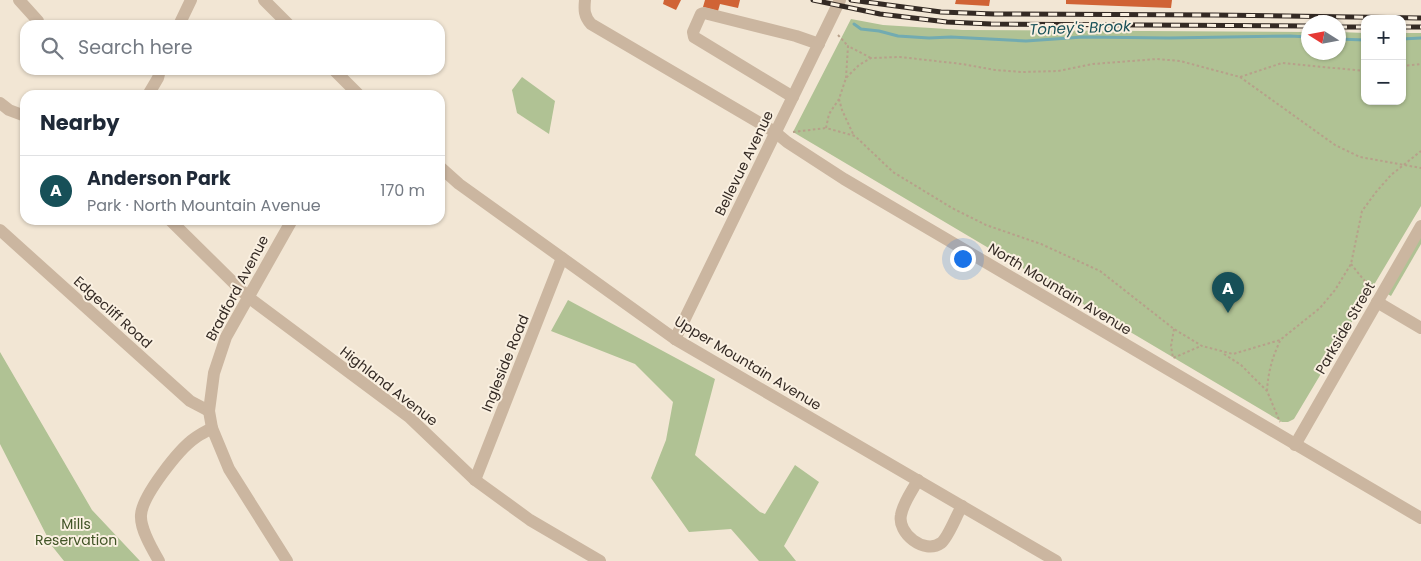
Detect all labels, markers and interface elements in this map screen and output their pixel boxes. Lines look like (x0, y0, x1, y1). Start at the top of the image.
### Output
water label: Toney's Brook (1029, 15, 1132, 40)
north arrow (1301, 15, 1346, 60)
map controls (1361, 15, 1406, 105)
button: + (1361, 15, 1406, 60)
search box (20, 20, 445, 75)
icon: search (38, 34, 66, 62)
text: Search here (78, 34, 192, 61)
button: − (1361, 60, 1406, 105)
street label: Bellevue Avenue (710, 107, 778, 219)
text: Nearby (40, 108, 120, 137)
text: Anderson Park (87, 165, 231, 192)
text: A (50, 179, 62, 202)
text: 170 m (380, 179, 425, 202)
text: Park · North Mountain Avenue (87, 194, 321, 217)
street label: Bradford Avenue (201, 231, 274, 344)
street label: North Mountain Avenue (985, 238, 1136, 340)
your location (950, 246, 976, 272)
street label: Edgecliff Road (69, 271, 157, 353)
pin: A (1212, 272, 1244, 313)
street label: Parkside Street (1310, 278, 1380, 378)
street label: Ingleside Road (476, 311, 534, 415)
street label: Upper Mountain Avenue (671, 311, 826, 415)
street label: Highland Avenue (336, 341, 442, 431)
park label: Mills Reservation (35, 514, 117, 550)

